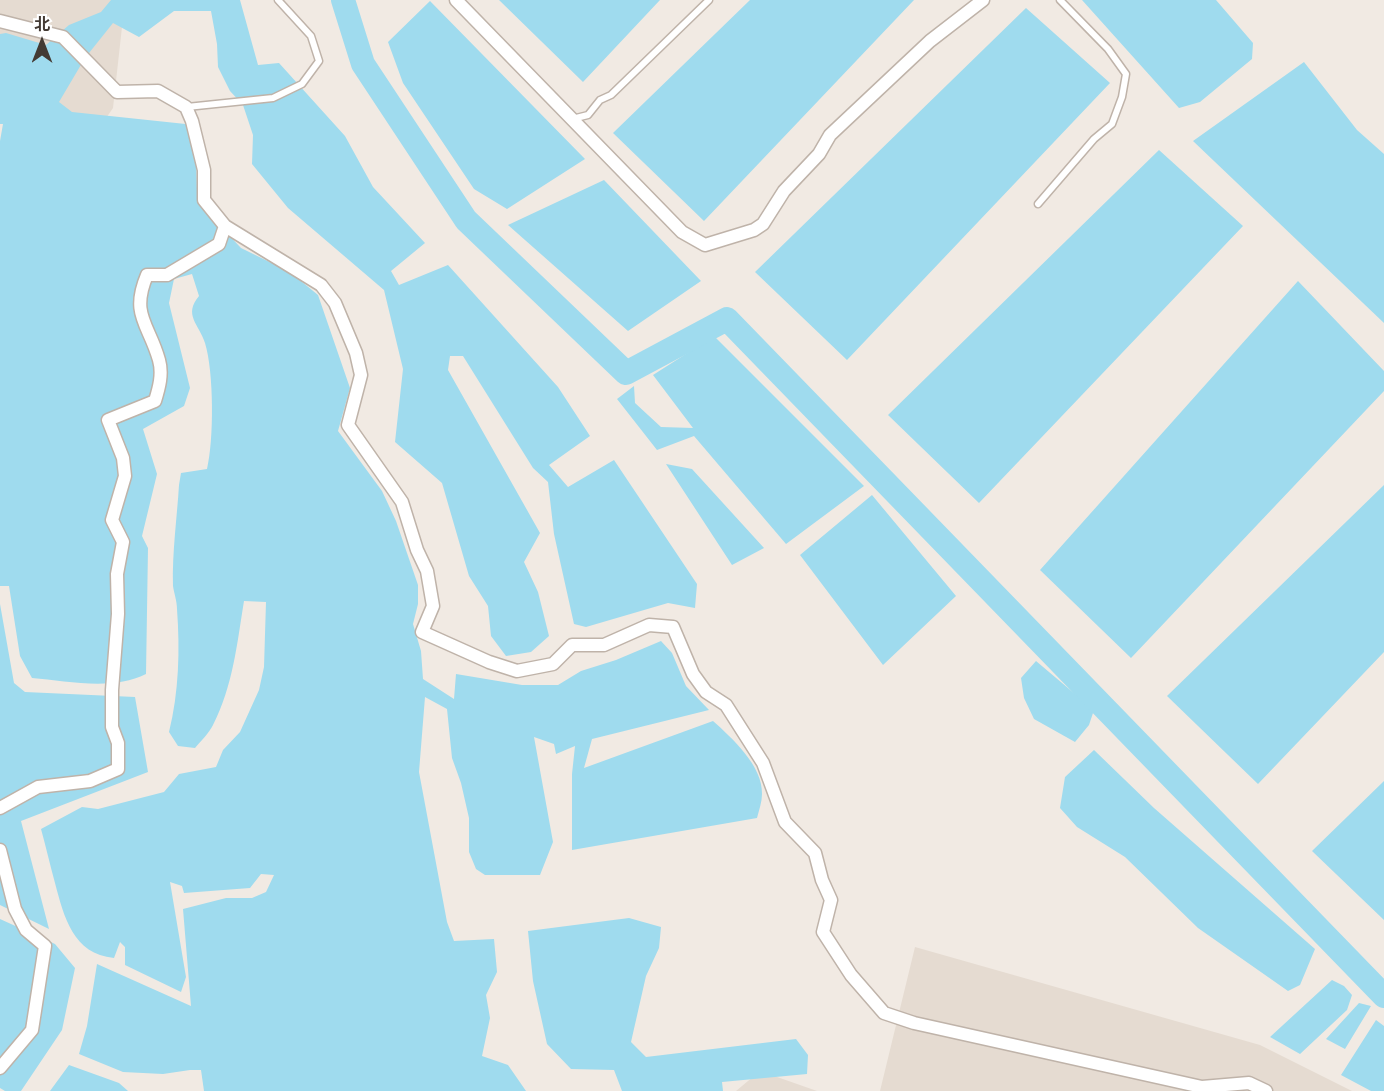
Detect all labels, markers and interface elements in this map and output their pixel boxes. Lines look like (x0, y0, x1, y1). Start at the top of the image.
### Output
north arrow (12, 12, 72, 72)
text: 北 (34, 14, 50, 33)

